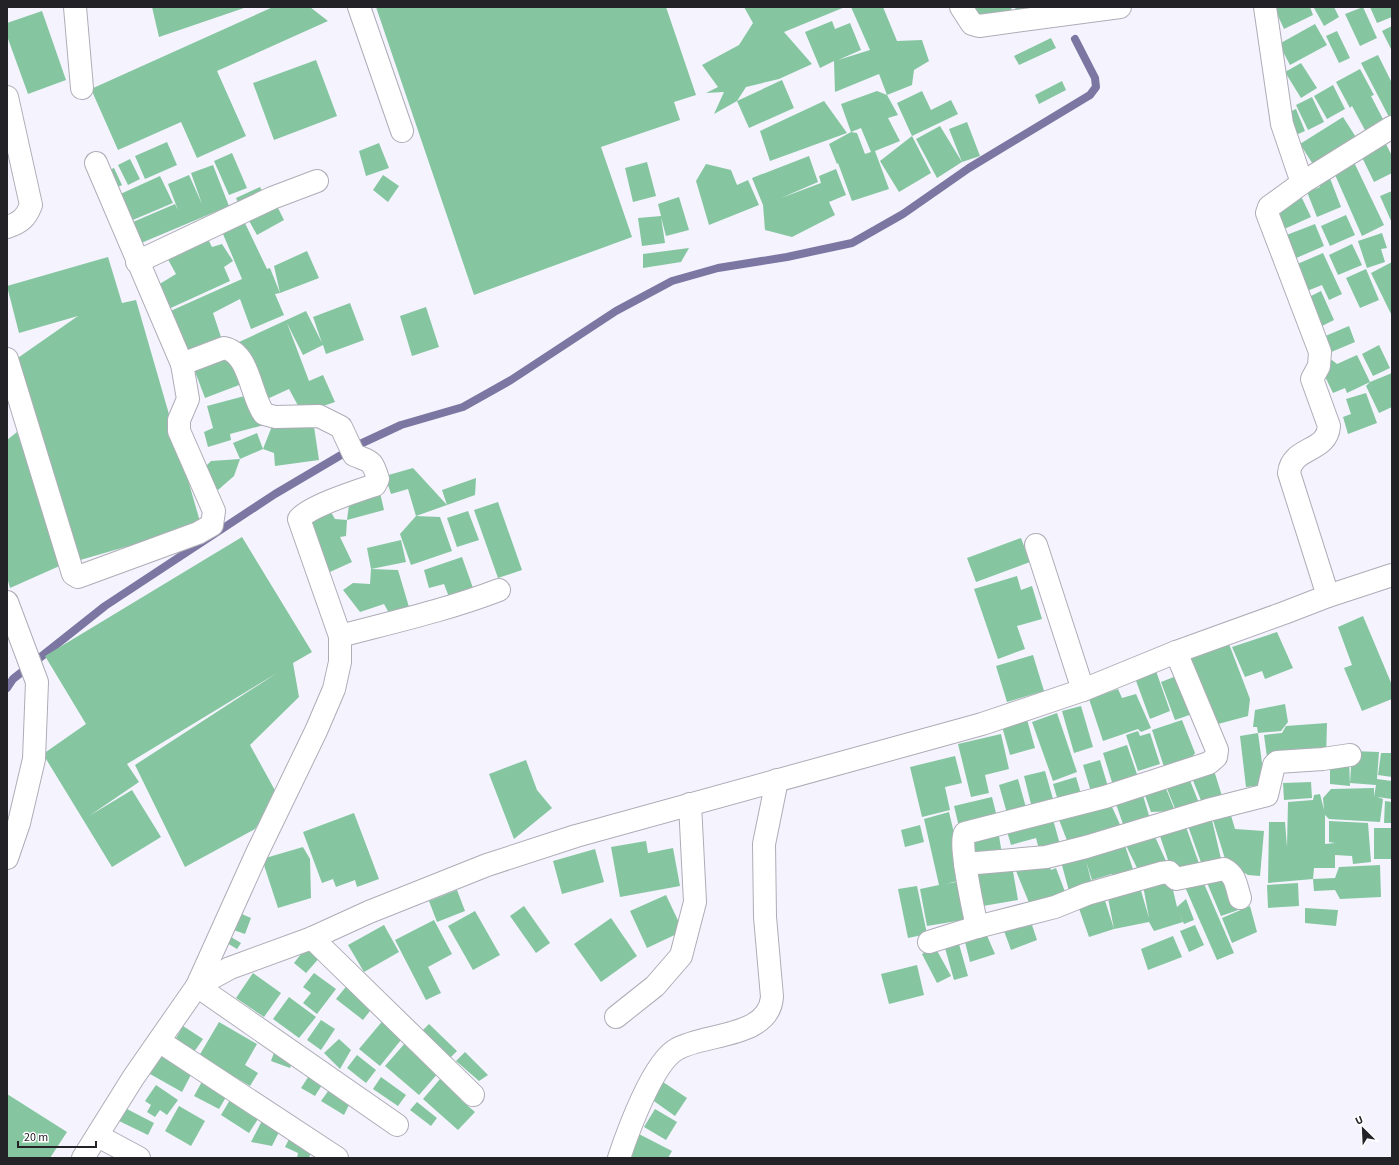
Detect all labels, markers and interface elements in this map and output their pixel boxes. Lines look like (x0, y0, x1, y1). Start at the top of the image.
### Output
north arrow (1343, 1109, 1383, 1149)
text: U (1353, 1112, 1366, 1129)
scale bar (18, 1123, 96, 1149)
text: 20 m (24, 1129, 48, 1146)

